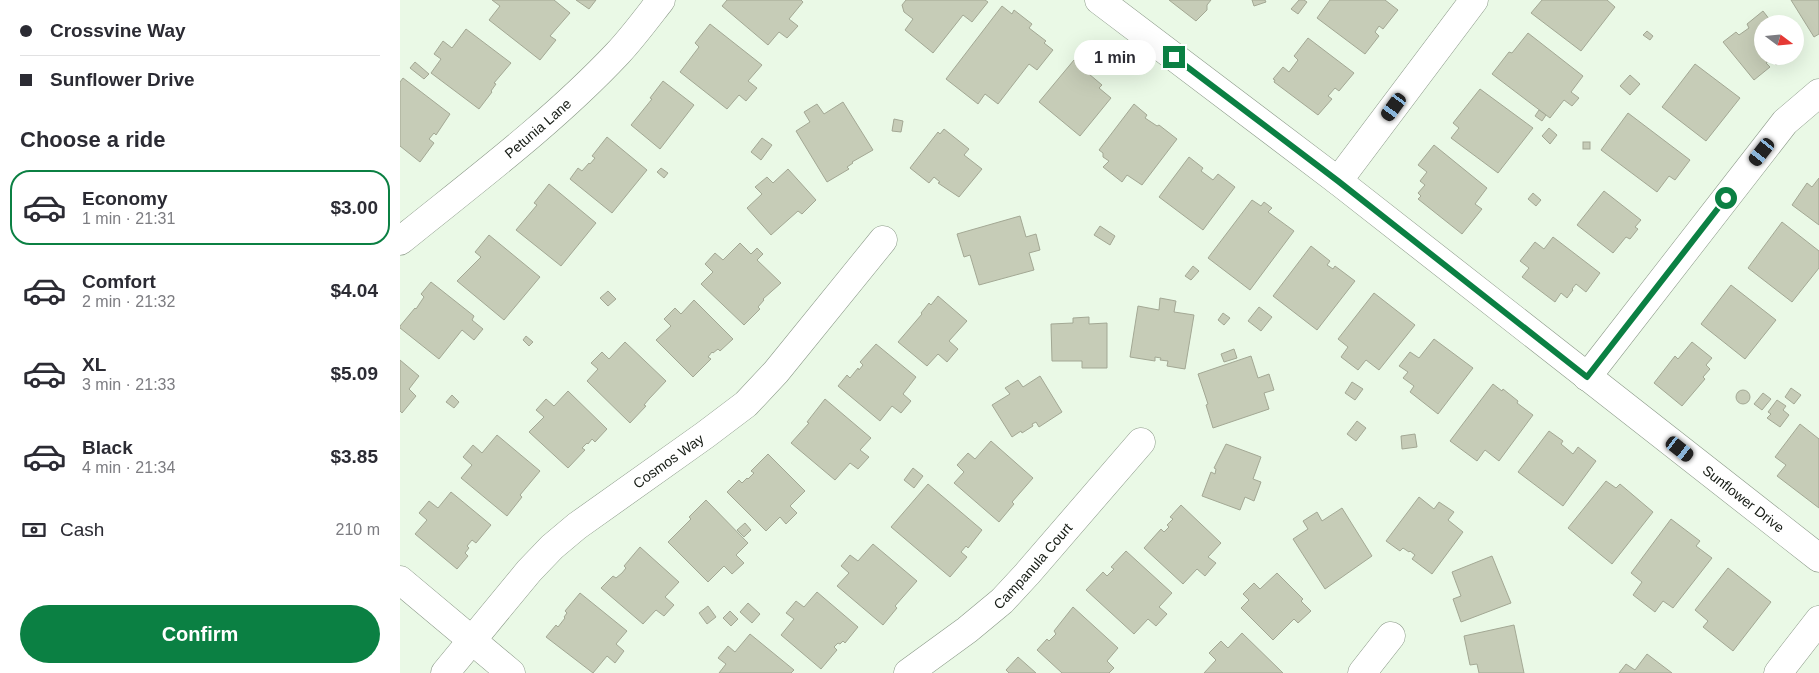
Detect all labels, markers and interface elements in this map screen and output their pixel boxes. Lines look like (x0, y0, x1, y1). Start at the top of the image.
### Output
north arrow (1754, 15, 1804, 65)
map controls (1754, 15, 1804, 65)
text: Crossvine Way (50, 20, 186, 41)
callout: 1 min (1074, 40, 1156, 74)
route end (1163, 46, 1185, 68)
text: 1 min (1094, 49, 1136, 66)
text: Sunflower Drive (50, 69, 195, 90)
car (1379, 90, 1408, 124)
street label: Petunia Lane (501, 95, 574, 161)
text: Choose a ride (20, 127, 165, 152)
car (1746, 136, 1777, 168)
icon: car (22, 185, 67, 230)
route start (1715, 187, 1737, 209)
text: Economy (82, 188, 168, 209)
text: $3.00 (330, 197, 378, 218)
text: 1 min · 21:31 (82, 210, 175, 227)
icon: car (22, 268, 67, 313)
text: Comfort (82, 271, 156, 292)
text: $4.04 (330, 280, 378, 301)
text: 2 min · 21:32 (82, 293, 175, 310)
icon: car (22, 351, 67, 396)
text: XL (82, 354, 106, 375)
text: $5.09 (330, 363, 378, 384)
text: 3 min · 21:33 (82, 376, 175, 393)
street label: Cosmos Way (630, 431, 707, 492)
icon: car (22, 434, 67, 479)
car (1663, 434, 1696, 464)
text: Black (82, 437, 133, 458)
text: $3.85 (330, 446, 378, 467)
text: 4 min · 21:34 (82, 459, 175, 476)
street label: Sunflower Drive (1700, 462, 1788, 536)
icon: cash (20, 516, 48, 544)
text: Cash (60, 519, 104, 540)
street label: Campanula Court (990, 520, 1075, 613)
text: 210 m (336, 521, 380, 538)
button: Confirm (20, 605, 380, 663)

